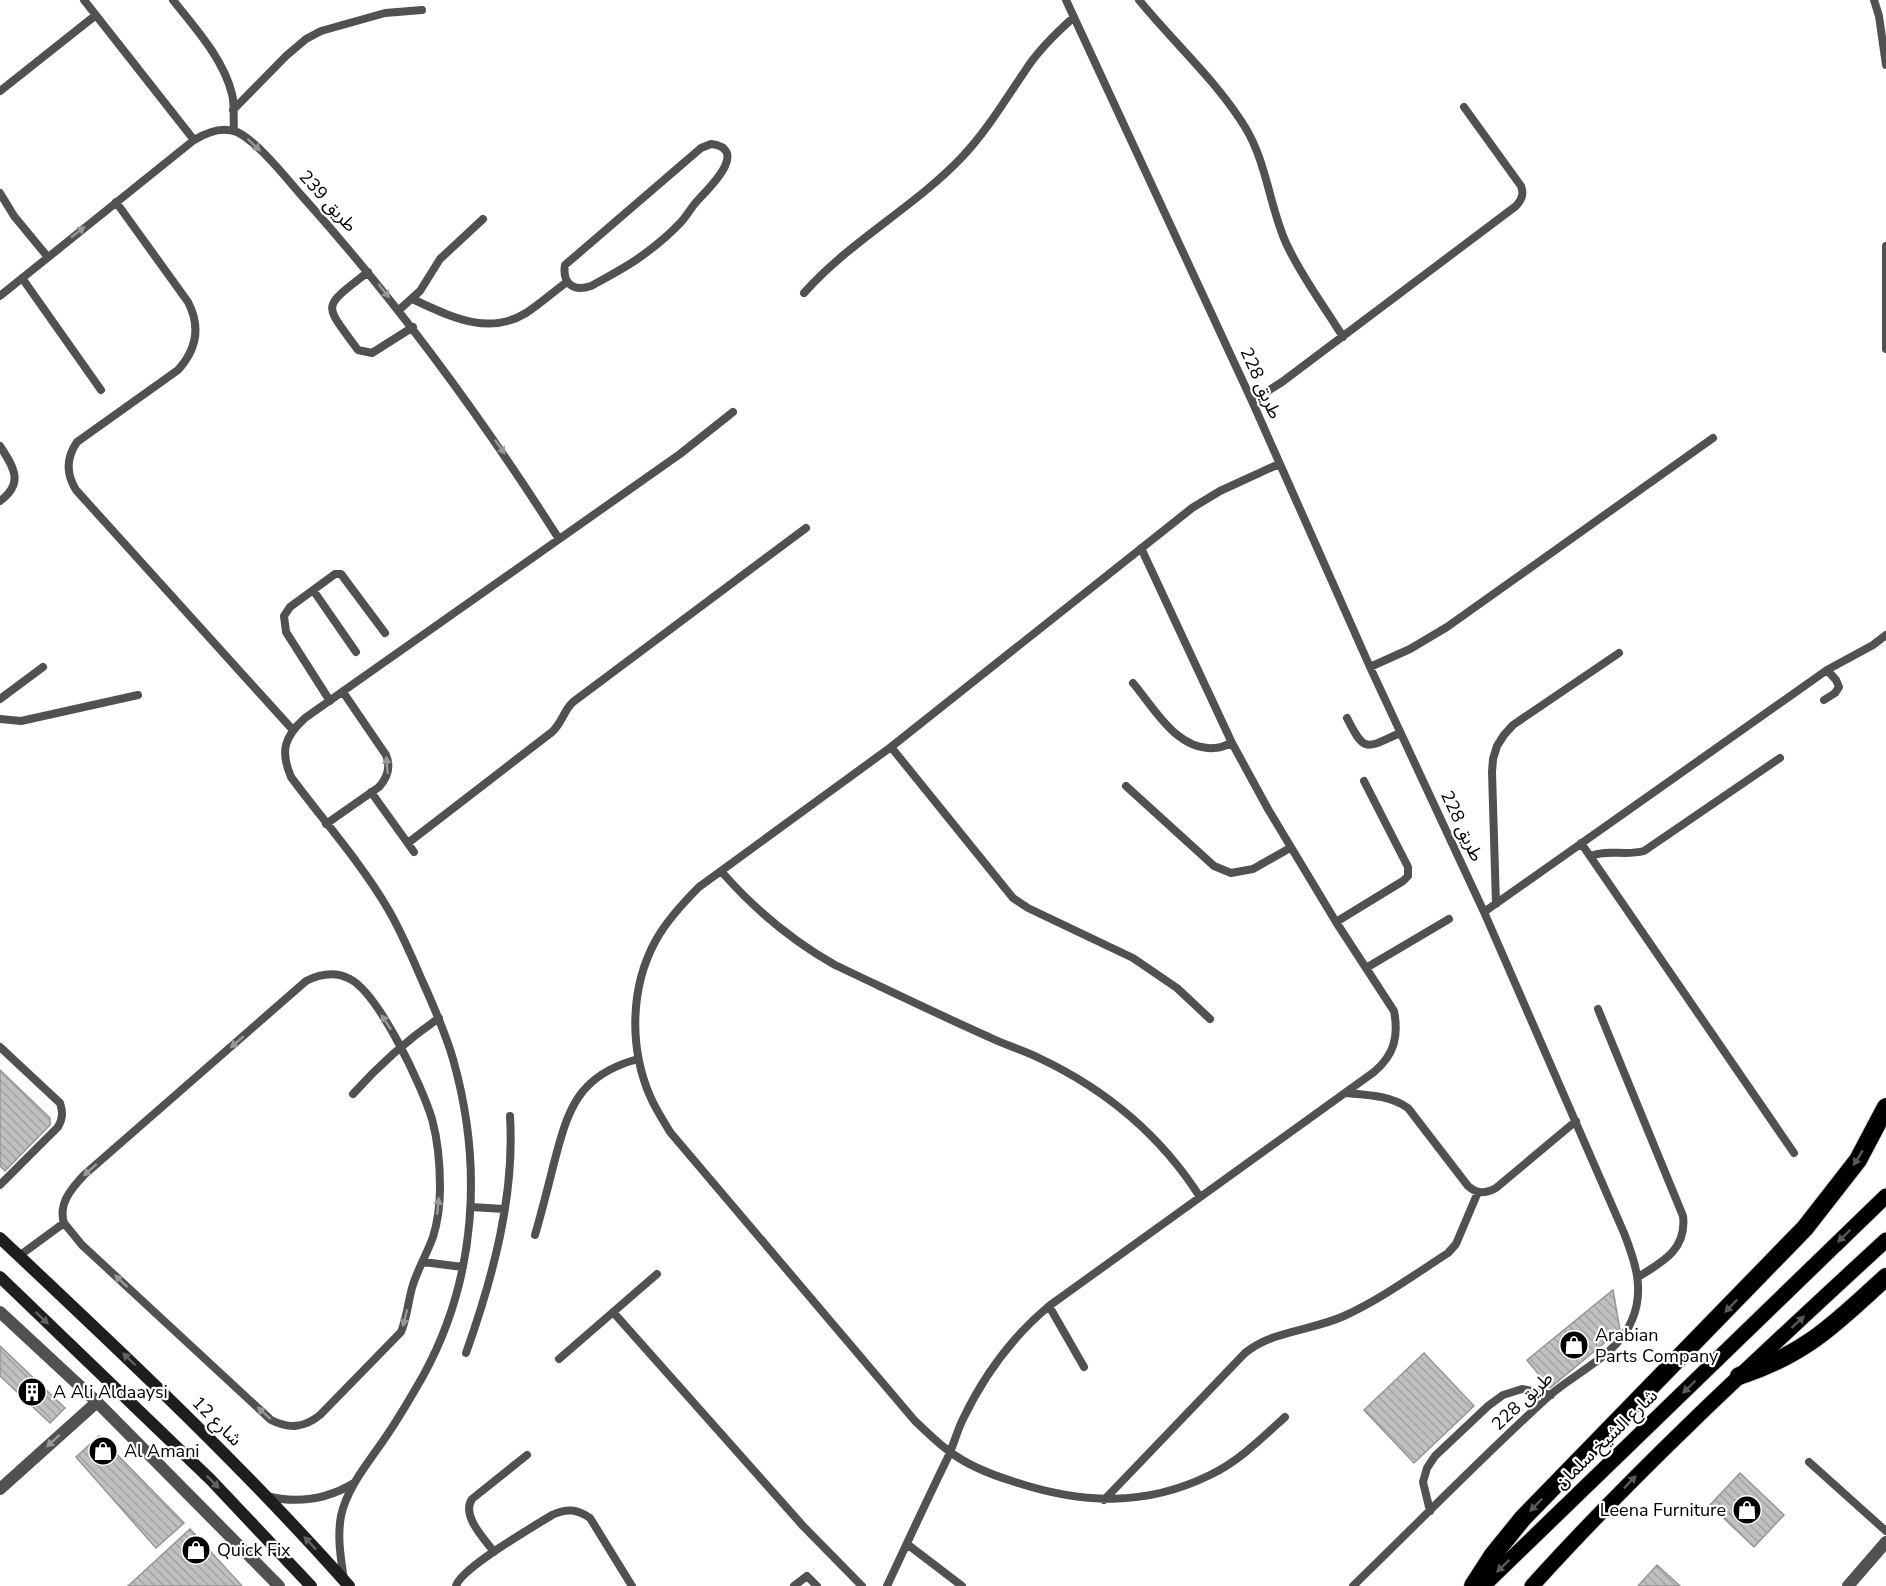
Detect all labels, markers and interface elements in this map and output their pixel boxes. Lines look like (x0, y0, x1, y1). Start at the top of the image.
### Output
one-way arrow (247, 138, 261, 152)
street label: طريق 239 (294, 165, 362, 237)
one-way arrow (70, 226, 86, 239)
one-way arrow (377, 283, 390, 299)
street label: طريق 228 (1235, 344, 1287, 422)
one-way arrow (494, 439, 506, 455)
one-way arrow (382, 755, 391, 774)
street label: طريق 228 (1435, 787, 1489, 865)
one-way arrow (380, 1015, 392, 1031)
one-way arrow (230, 1035, 245, 1048)
one-way arrow (1853, 1150, 1864, 1166)
one-way arrow (83, 1163, 98, 1176)
one-way arrow (434, 1196, 443, 1215)
one-way arrow (1837, 1229, 1851, 1243)
one-way arrow (113, 1274, 128, 1288)
one-way arrow (1725, 1298, 1739, 1312)
one-way arrow (400, 1308, 410, 1327)
one-way arrow (35, 1311, 50, 1325)
one-way arrow (1790, 1315, 1805, 1329)
place label: Arabian Parts Company (1595, 1323, 1719, 1368)
shop icon: Arabian Parts Company (1558, 1329, 1590, 1361)
one-way arrow (121, 1352, 136, 1366)
street label: طريق 228 (1486, 1366, 1558, 1436)
building icon: A Ali Aldaaysi (16, 1376, 48, 1408)
one-way arrow (1682, 1379, 1696, 1393)
place label: A Ali Aldaaysi (53, 1380, 168, 1404)
street label: شارع الشيخ سلمان (1549, 1384, 1664, 1496)
street label: شارع 12 (185, 1391, 247, 1453)
one-way arrow (256, 1406, 271, 1420)
one-way arrow (46, 1434, 61, 1447)
shop icon: Al Amani (87, 1435, 119, 1467)
place label: Al Amani (124, 1439, 200, 1463)
one-way arrow (206, 1475, 220, 1490)
one-way arrow (1622, 1476, 1636, 1490)
shop icon: Leena Furniture (1731, 1494, 1763, 1526)
one-way arrow (1529, 1497, 1543, 1512)
place label: Leena Furniture (1600, 1498, 1726, 1522)
shop icon: Quick Fix (180, 1534, 212, 1566)
one-way arrow (303, 1536, 317, 1550)
place label: Quick Fix (217, 1538, 291, 1562)
one-way arrow (1496, 1559, 1511, 1573)

